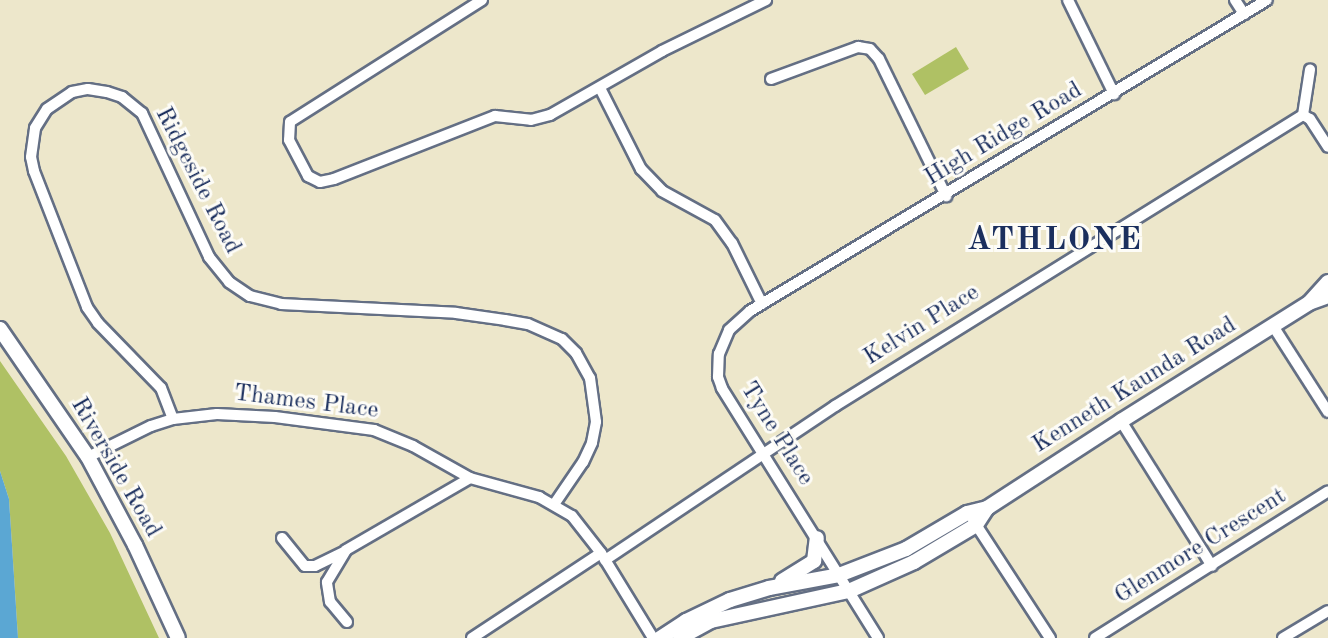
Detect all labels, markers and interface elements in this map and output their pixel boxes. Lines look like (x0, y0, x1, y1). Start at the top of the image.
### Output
street label: High Ridge Road (920, 77, 1088, 193)
street label: Ridgeside Road (148, 103, 246, 259)
district label: ATHLONE (968, 222, 1142, 260)
street label: Kelvin Place (859, 279, 985, 373)
street label: Kenneth Kaunda Road (1028, 312, 1242, 460)
street label: Tyne Place (733, 377, 819, 491)
street label: Thames Place (232, 380, 380, 426)
street label: Riverside Road (63, 393, 167, 543)
street label: Glenmore Crescent (1110, 483, 1292, 611)

